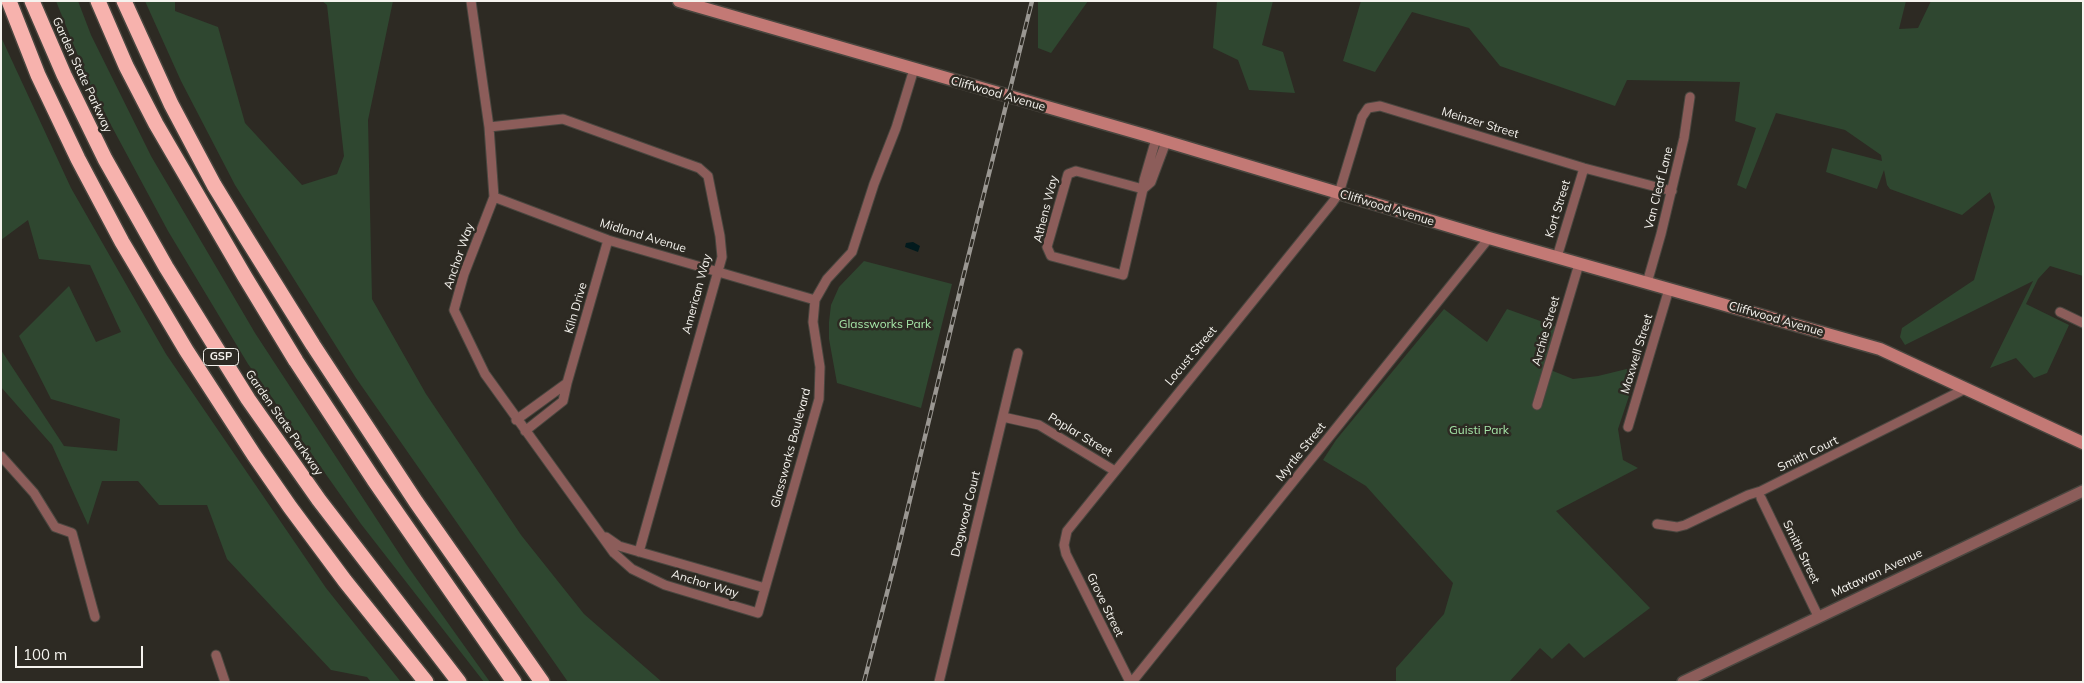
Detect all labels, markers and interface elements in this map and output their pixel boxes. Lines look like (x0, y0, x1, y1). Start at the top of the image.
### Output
street label: Garden State Parkway (49, 15, 115, 135)
street label: Cliffwood Avenue (949, 74, 1047, 114)
street label: Meinzer Street (1440, 104, 1520, 142)
street label: Van Cleaf Lane (1642, 145, 1676, 231)
street label: Athens Way (1031, 174, 1061, 244)
street label: Kort Street (1542, 178, 1574, 240)
street label: Cliffwood Avenue (1338, 187, 1436, 229)
street label: Midland Avenue (598, 216, 688, 256)
street label: Anchor Way (441, 221, 477, 291)
street label: American Way (679, 252, 715, 336)
street label: Kiln Drive (562, 281, 590, 335)
street label: Archie Street (1529, 295, 1563, 367)
street label: Cliffwood Avenue (1727, 299, 1825, 339)
street label: Maxwell Street (1618, 312, 1656, 396)
park label: Glassworks Park (839, 317, 931, 331)
street label: Locust Street (1162, 324, 1220, 388)
road number: GSP (204, 348, 238, 366)
street label: Garden State Parkway (242, 367, 326, 479)
street label: Glassworks Boulevard (768, 386, 814, 510)
street label: Poplar Street (1045, 410, 1115, 460)
street label: Myrtle Street (1273, 420, 1329, 484)
park label: Guisti Park (1449, 423, 1509, 437)
street label: Smith Court (1775, 433, 1841, 475)
street label: Dogwood Court (948, 470, 984, 558)
street label: Smith Street (1780, 518, 1822, 586)
street label: Matawan Avenue (1829, 546, 1925, 600)
street label: Anchor Way (670, 567, 740, 601)
street label: Grove Street (1083, 571, 1127, 639)
scale bar (18, 636, 145, 668)
text: 100 m (23, 645, 67, 664)

